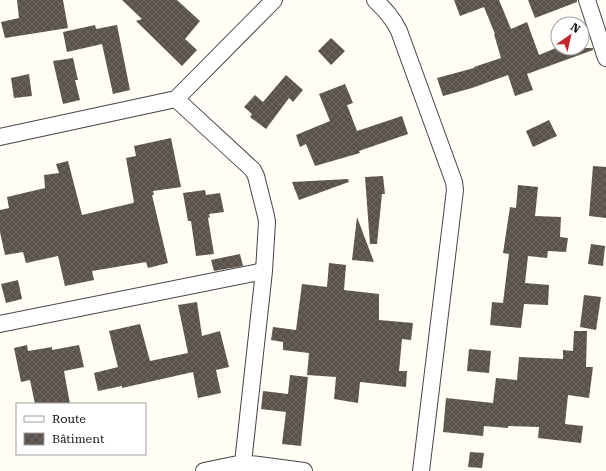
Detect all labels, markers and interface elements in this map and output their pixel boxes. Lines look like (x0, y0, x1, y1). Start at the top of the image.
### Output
north arrow (550, 16, 590, 56)
text: N (568, 20, 583, 36)
legend (16, 403, 146, 455)
text: Route (52, 412, 86, 426)
text: Bâtiment (52, 432, 105, 446)

